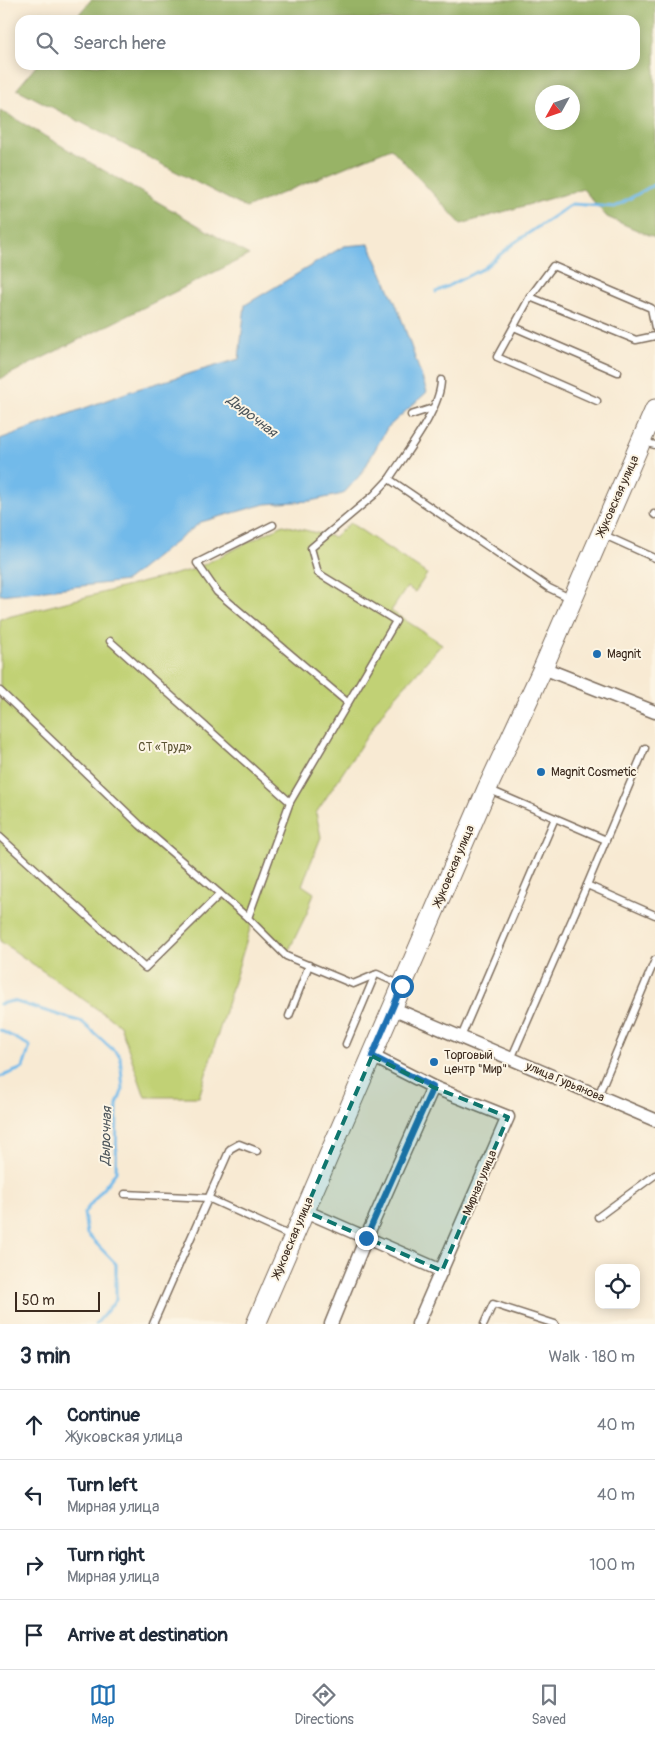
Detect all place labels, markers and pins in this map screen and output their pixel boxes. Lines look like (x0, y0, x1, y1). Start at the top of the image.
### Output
place label: Magnit (607, 647, 641, 662)
marker: Magnit (591, 648, 603, 660)
place label: Magnit Cosmetic (551, 765, 636, 780)
marker: Magnit Cosmetic (535, 766, 547, 778)
place label: Торговый центр "Мир" (444, 1048, 507, 1077)
marker: Торговый центр "Мир" (428, 1056, 440, 1068)

